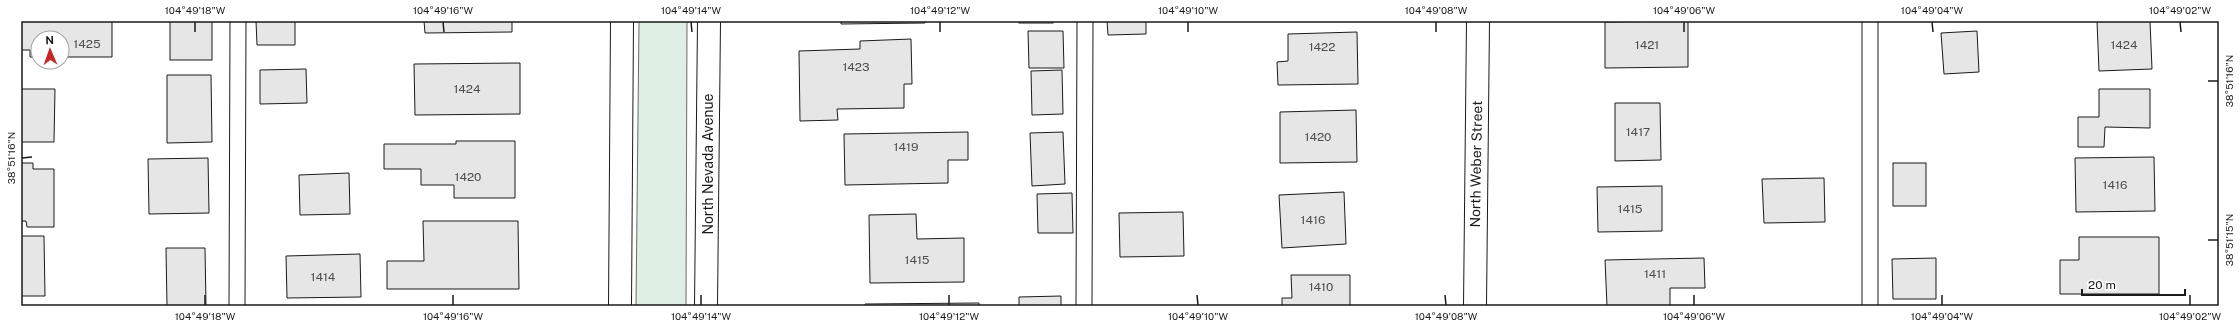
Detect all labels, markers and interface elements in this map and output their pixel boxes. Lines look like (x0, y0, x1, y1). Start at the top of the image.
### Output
text: 104°49'18"W (165, 4, 226, 16)
text: 104°49'16"W (413, 4, 474, 16)
text: 104°49'14"W (661, 4, 722, 16)
text: 104°49'12"W (910, 4, 970, 16)
text: 104°49'10"W (1158, 4, 1218, 16)
text: 104°49'08"W (1405, 4, 1468, 16)
text: 104°49'06"W (1653, 4, 1716, 16)
text: 104°49'04"W (1901, 4, 1964, 16)
text: 104°49'02"W (2149, 4, 2211, 16)
north arrow (30, 30, 70, 70)
text: N (45, 34, 54, 46)
house number: 1425 (73, 37, 101, 51)
house number: 1421 (1635, 38, 1659, 52)
house number: 1424 (2110, 38, 2138, 52)
house number: 1422 (1309, 40, 1335, 54)
text: 38°51'16"N (2223, 55, 2235, 107)
house number: 1423 (842, 60, 870, 74)
house number: 1424 (453, 82, 481, 96)
street label: North Nevada Avenue (700, 93, 716, 235)
street label: North Weber Street (1467, 100, 1485, 228)
house number: 1417 (1626, 125, 1650, 139)
house number: 1420 (1305, 130, 1331, 144)
text: 38°51'16"N (5, 132, 17, 184)
house number: 1419 (894, 140, 918, 154)
house number: 1420 (455, 170, 481, 184)
house number: 1416 (2103, 178, 2127, 192)
house number: 1415 (1618, 202, 1643, 216)
house number: 1416 (1301, 213, 1325, 227)
text: 38°51'15"N (2223, 214, 2235, 266)
house number: 1415 (905, 253, 930, 267)
house number: 1411 (1644, 267, 1666, 281)
house number: 1414 (311, 270, 336, 284)
scale bar (2082, 271, 2185, 297)
text: 20 m (2088, 278, 2116, 292)
house number: 1410 (1309, 280, 1333, 294)
text: 104°49'18"W (175, 310, 236, 322)
text: 104°49'16"W (423, 310, 484, 322)
text: 104°49'14"W (671, 310, 732, 322)
text: 104°49'12"W (919, 310, 979, 322)
text: 104°49'10"W (1168, 310, 1228, 322)
text: 104°49'08"W (1415, 310, 1478, 322)
text: 104°49'06"W (1663, 310, 1726, 322)
text: 104°49'04"W (1911, 310, 1974, 322)
text: 104°49'02"W (2159, 310, 2221, 322)

